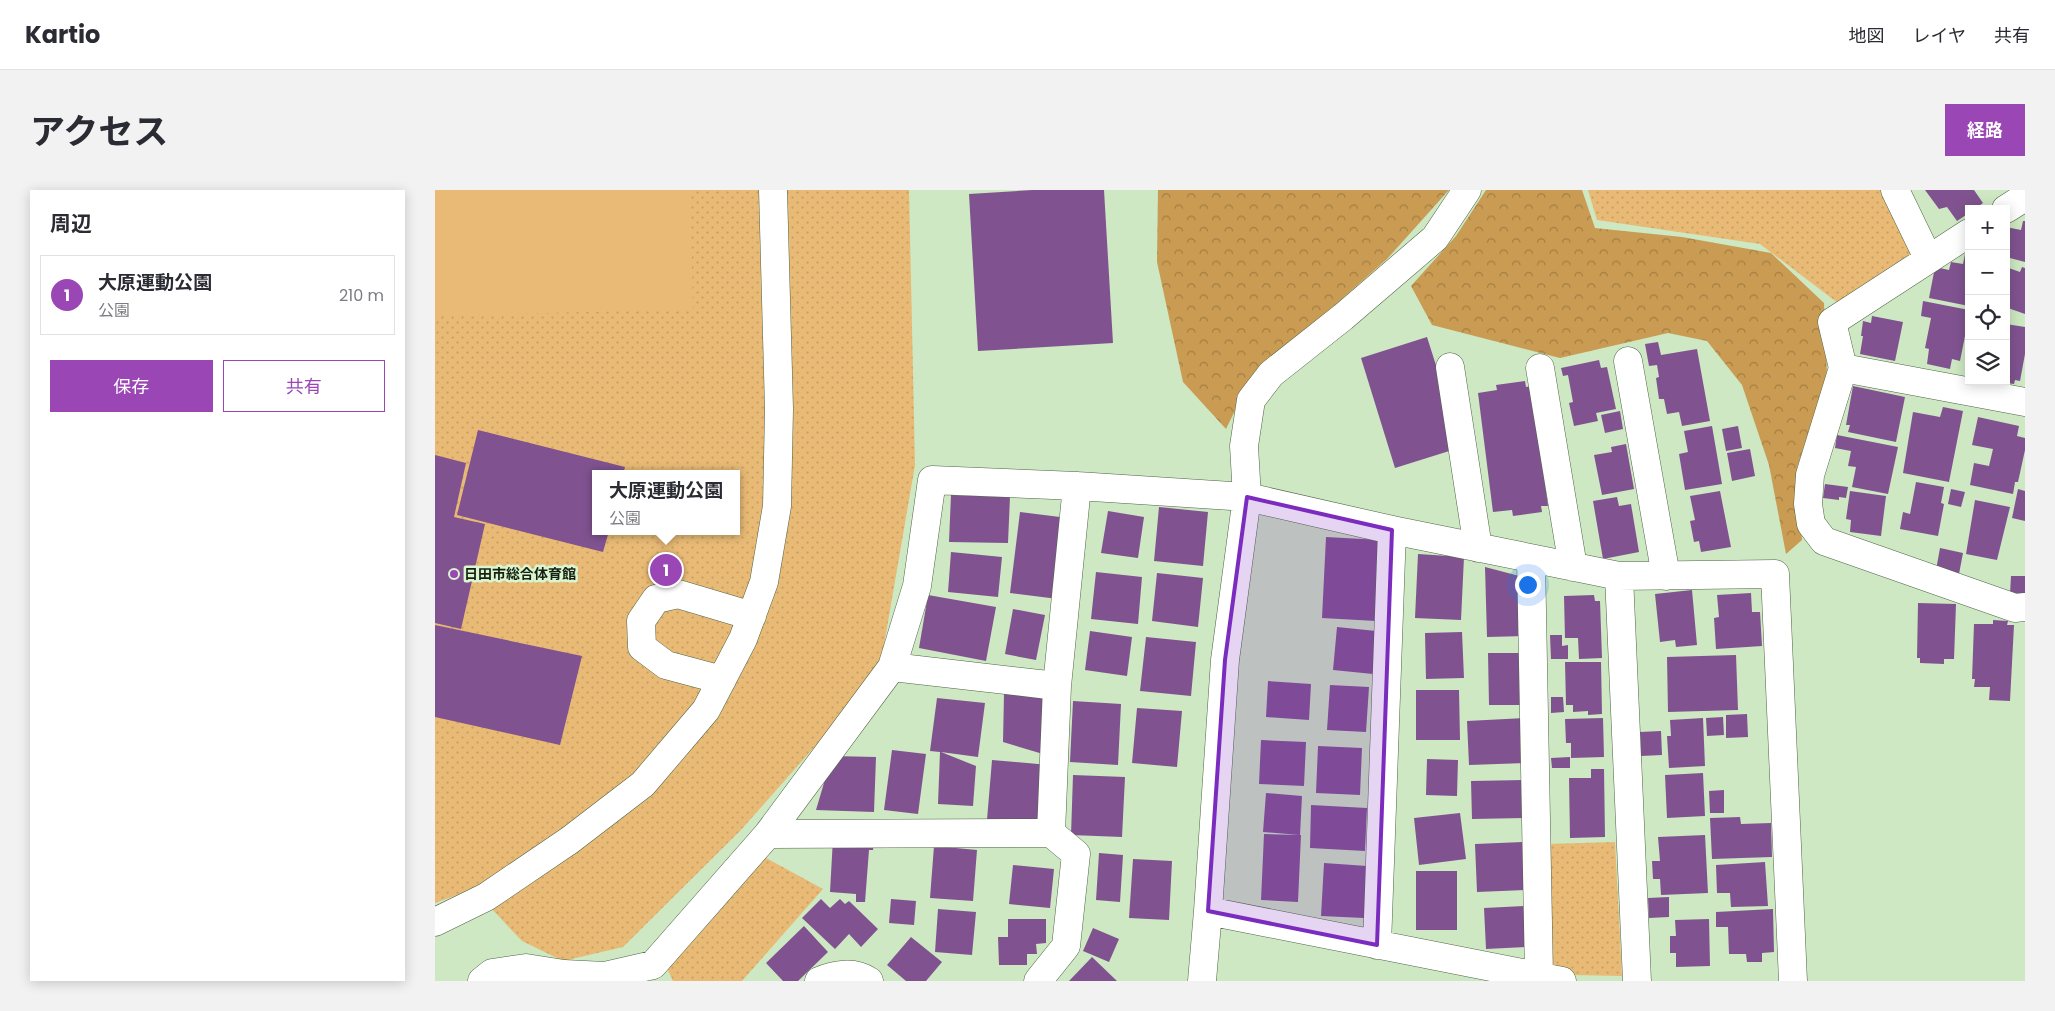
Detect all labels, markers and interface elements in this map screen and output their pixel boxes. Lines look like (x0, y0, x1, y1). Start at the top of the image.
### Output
text: Kartio (25, 18, 100, 51)
text: 地図 (1849, 23, 1885, 48)
text: レイヤ (1913, 23, 1966, 48)
text: 共有 (1994, 23, 2030, 48)
button: 経路 (1945, 104, 2025, 156)
text: アクセス (30, 107, 168, 156)
map controls (1965, 205, 2010, 385)
button: + (1965, 205, 2010, 250)
text: 周辺 (50, 209, 92, 238)
button: − (1965, 250, 2010, 295)
text: 大原運動公園 (98, 269, 212, 296)
text: 1 (64, 284, 70, 307)
text: 210 m (339, 284, 384, 307)
button: locate (1965, 295, 2010, 340)
text: 公園 (98, 299, 130, 322)
button: layers (1965, 340, 2010, 385)
button: 保存 (50, 360, 213, 412)
button: 共有 (223, 360, 385, 412)
popup (592, 470, 740, 535)
text: 大原運動公園 (609, 477, 723, 504)
text: 公園 (609, 507, 641, 530)
pin: 1 (650, 551, 682, 589)
place label: 日田市総合体育館 (464, 564, 576, 584)
marker: 日田市総合体育館 (448, 568, 460, 580)
your location (1515, 572, 1541, 598)

